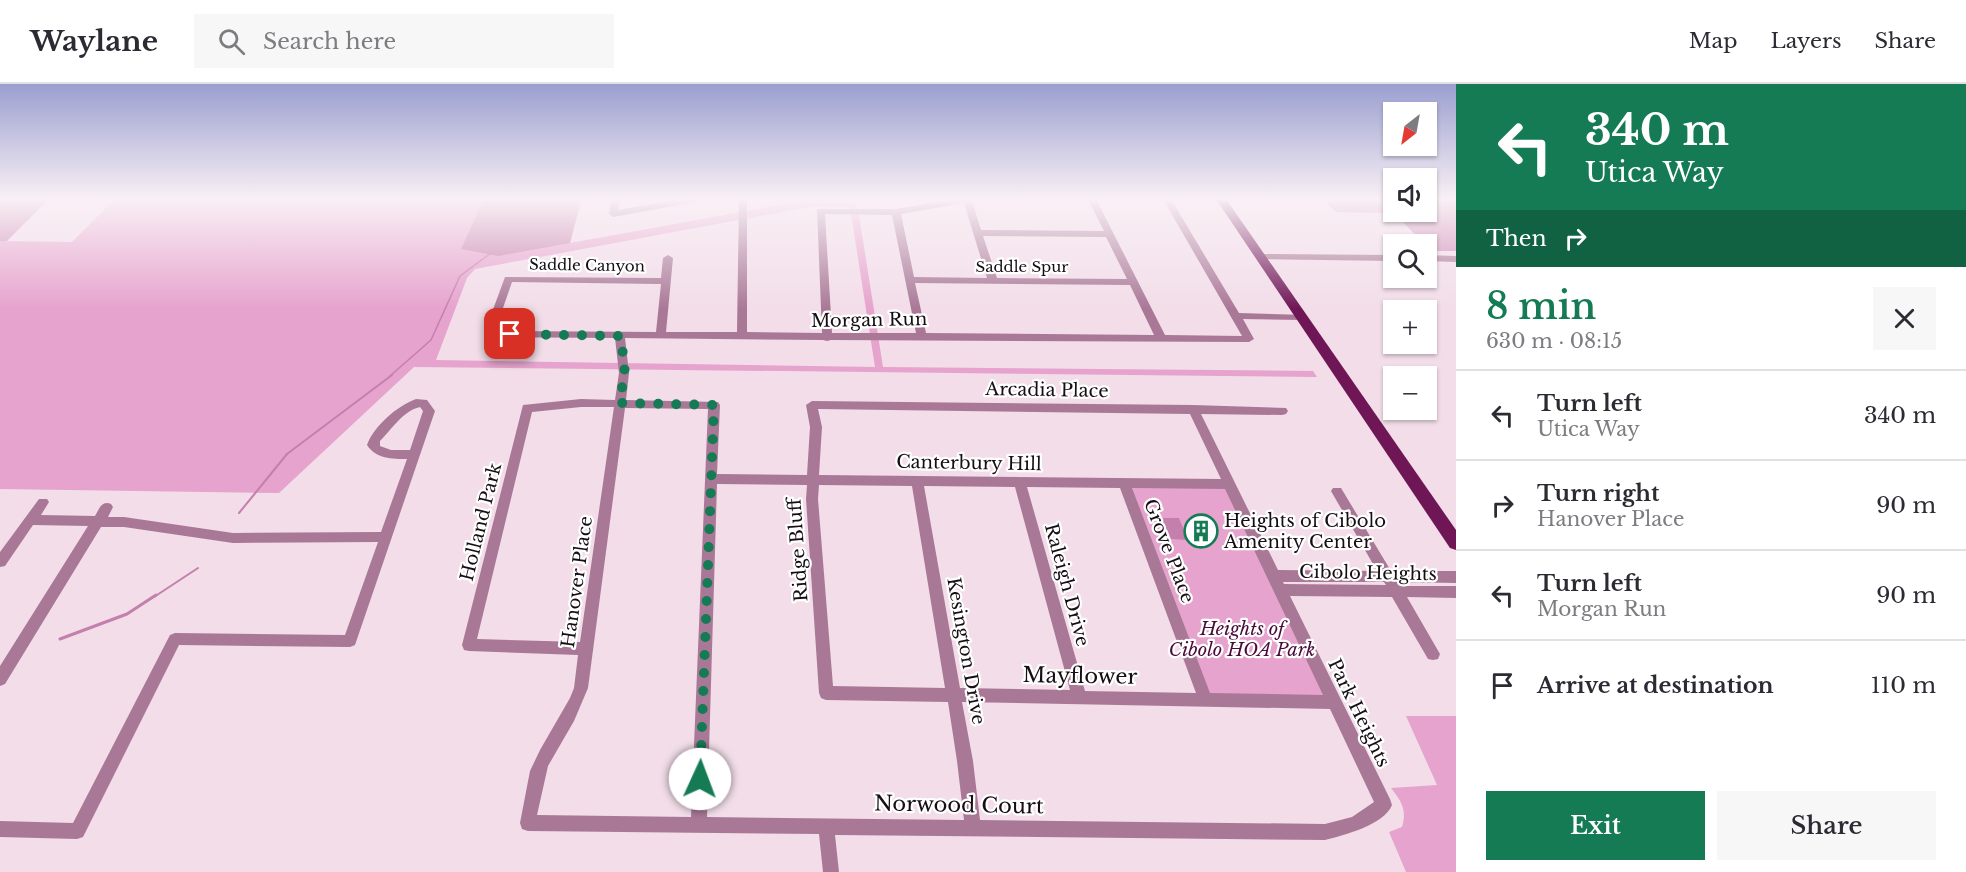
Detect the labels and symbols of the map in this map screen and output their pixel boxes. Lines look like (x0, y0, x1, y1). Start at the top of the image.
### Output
north arrow (1383, 102, 1437, 156)
street label: Saddle Canyon (529, 254, 645, 276)
street label: Saddle Spur (975, 257, 1069, 276)
pin (484, 308, 535, 359)
street label: Morgan Run (811, 308, 927, 332)
street label: Arcadia Place (984, 378, 1109, 402)
street label: Canterbury Hill (896, 451, 1042, 475)
street label: Holland Park (456, 461, 506, 583)
street label: Ridge Bluff (783, 496, 813, 602)
street label: Grove Place (1139, 496, 1199, 606)
place label: Heights of Cibolo Amenity Center (1223, 510, 1386, 553)
building icon: Heights of Cibolo Amenity Center (1183, 513, 1219, 549)
street label: Hanover Place (557, 515, 597, 649)
street label: Raleigh Drive (1040, 521, 1094, 649)
street label: Cibolo Heights (1299, 561, 1437, 585)
street label: Kesington Drive (942, 576, 990, 726)
park label: Heights of Cibolo HOA Park (1169, 618, 1315, 661)
street label: Park Heights (1323, 655, 1395, 771)
street label: Mayflower (1022, 662, 1138, 690)
position arrow (668, 747, 732, 811)
street label: Norwood Court (874, 791, 1044, 819)

